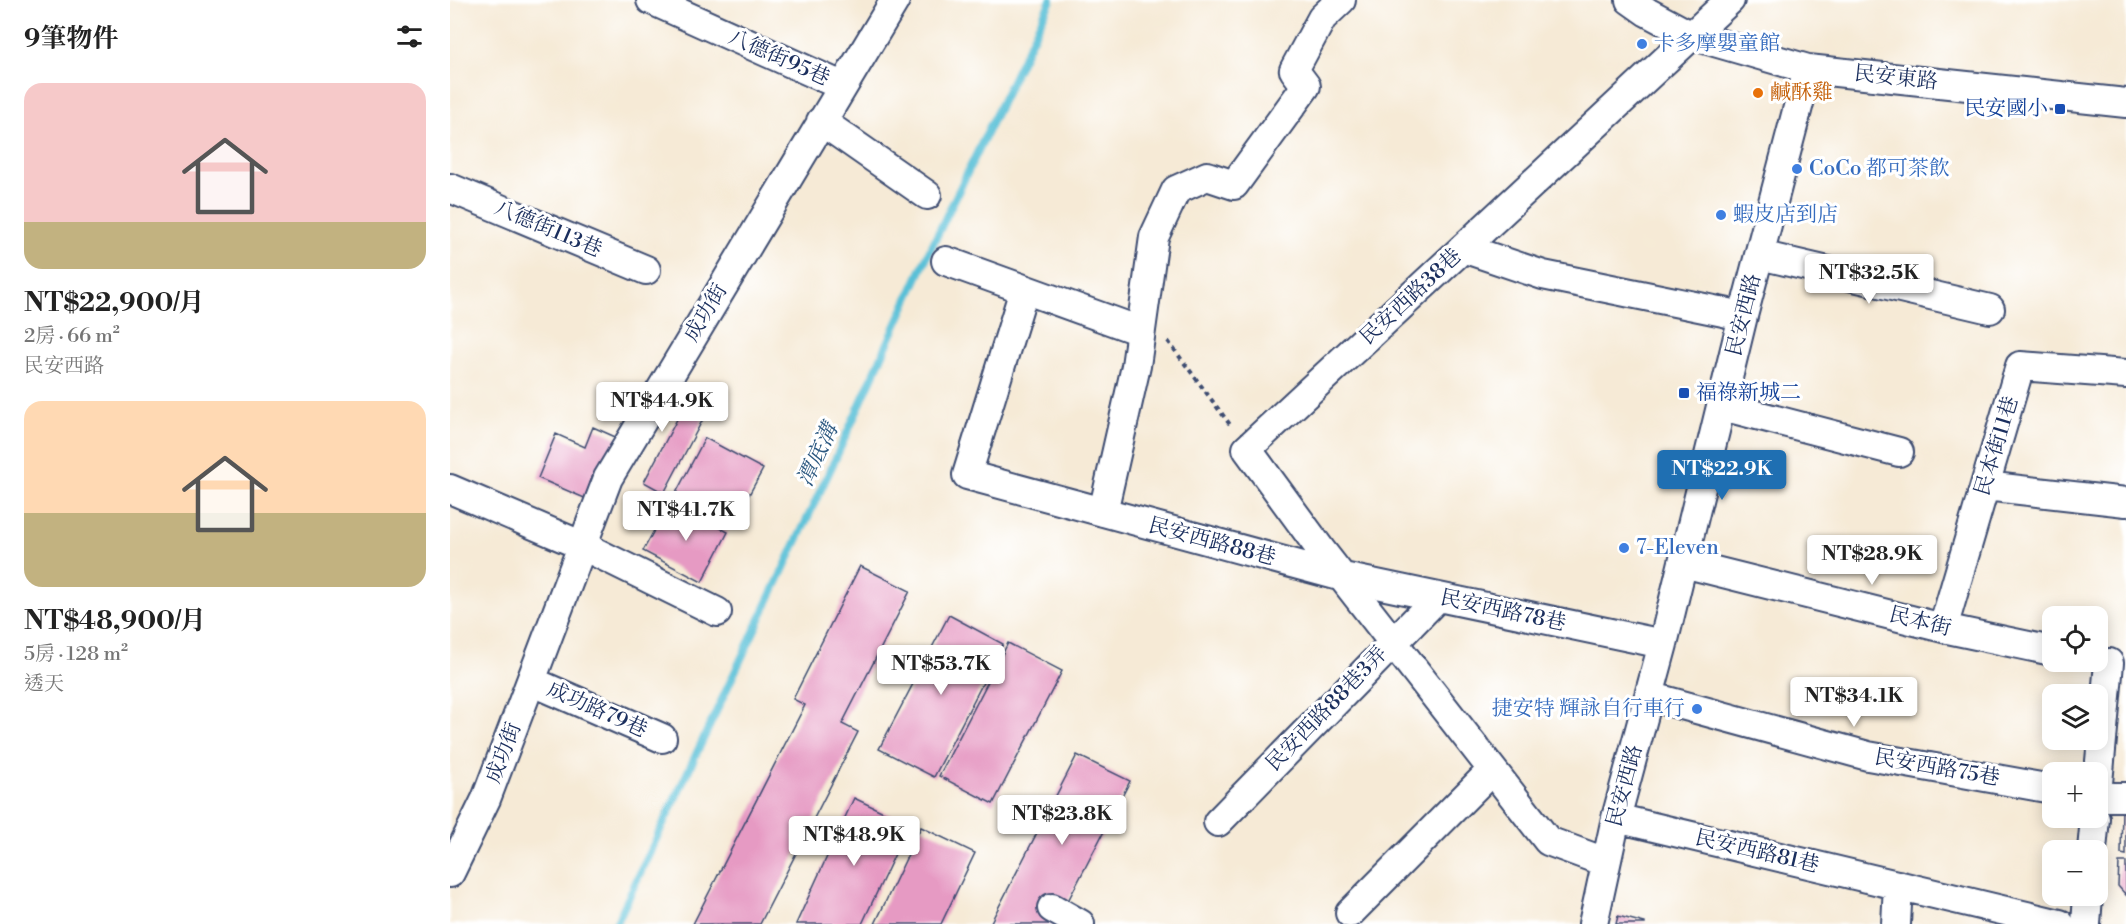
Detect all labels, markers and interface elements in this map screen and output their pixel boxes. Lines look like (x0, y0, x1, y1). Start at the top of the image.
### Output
icon: filters (393, 20, 426, 53)
text: 9筆物件 (24, 23, 118, 55)
street label: 八德街95巷 (724, 24, 834, 92)
place label: 卡多摩嬰童館 (1654, 31, 1780, 57)
marker: 卡多摩嬰童館 (1635, 37, 1649, 51)
street label: 民安東路 (1853, 61, 1939, 95)
place label: 鹹酥雞 (1770, 80, 1833, 106)
marker: 鹹酥雞 (1751, 86, 1765, 100)
place label: 民安國小 (1964, 96, 2048, 122)
marker: 民安國小 (2053, 102, 2067, 116)
icon: home (171, 122, 279, 230)
place label: CoCo 都可茶飲 (1809, 156, 1950, 182)
marker: CoCo 都可茶飲 (1790, 162, 1804, 176)
street label: 八德街113巷 (490, 195, 606, 263)
place label: 蝦皮店到店 (1733, 202, 1838, 228)
marker: 蝦皮店到店 (1714, 208, 1728, 222)
street label: 民安西路38巷 (1355, 243, 1467, 351)
pin: NT$32.5K (1807, 254, 1931, 305)
text: NT$32.5K (1819, 261, 1919, 286)
street label: 民安西路 (1721, 271, 1767, 359)
street label: 成功街 (679, 279, 733, 347)
text: NT$22,900/月 (24, 287, 204, 319)
text: 2房 · 66 m² (24, 324, 120, 349)
text: 民安西路 (24, 354, 104, 379)
place label: 福祿新城二 (1696, 380, 1801, 406)
pin: NT$44.9K (600, 382, 724, 433)
marker: 福祿新城二 (1677, 386, 1691, 400)
text: NT$44.9K (610, 389, 714, 414)
street label: 民本街11巷 (1970, 393, 2024, 499)
water label: 潭底溝 (792, 417, 845, 491)
icon: home (171, 440, 279, 548)
pin: NT$22.9K (1660, 450, 1784, 501)
text: NT$22.9K (1671, 457, 1773, 482)
pin: NT$41.7K (624, 491, 748, 542)
text: NT$41.7K (637, 498, 735, 523)
street label: 民安西路88巷 (1145, 513, 1279, 571)
place label: 7-Eleven (1636, 535, 1719, 561)
pin: NT$28.9K (1810, 535, 1934, 586)
marker: 7-Eleven (1617, 541, 1631, 555)
text: NT$28.9K (1821, 542, 1923, 567)
street label: 民安西路78巷 (1438, 585, 1568, 637)
street label: 民本街 (1886, 602, 1954, 642)
text: NT$48,900/月 (24, 605, 206, 637)
map controls (2042, 606, 2108, 906)
button: locate (2042, 606, 2108, 672)
street label: 民安西路88巷3弄 (1261, 641, 1393, 777)
text: 5房 · 128 m² (24, 642, 128, 667)
pin: NT$53.7K (879, 645, 1003, 696)
text: NT$53.7K (891, 652, 991, 677)
text: 透天 (24, 672, 64, 697)
street label: 成功路79巷 (543, 676, 651, 744)
pin: NT$34.1K (1792, 677, 1916, 728)
text: NT$34.1K (1804, 684, 1904, 709)
button: layers (2042, 684, 2108, 750)
place label: 捷安特 輝詠自行車行 (1492, 696, 1685, 722)
marker: 捷安特 輝詠自行車行 (1690, 702, 1704, 716)
street label: 成功街 (481, 719, 527, 787)
street label: 民安西路 (1602, 742, 1648, 830)
street label: 民安西路75巷 (1872, 744, 2002, 792)
button: + (2042, 762, 2108, 828)
pin: NT$23.8K (1000, 795, 1124, 846)
text: NT$23.8K (1011, 802, 1113, 827)
pin: NT$48.9K (792, 816, 916, 867)
text: NT$48.9K (803, 823, 905, 848)
street label: 民安西路81巷 (1692, 825, 1822, 879)
button: − (2042, 840, 2108, 906)

